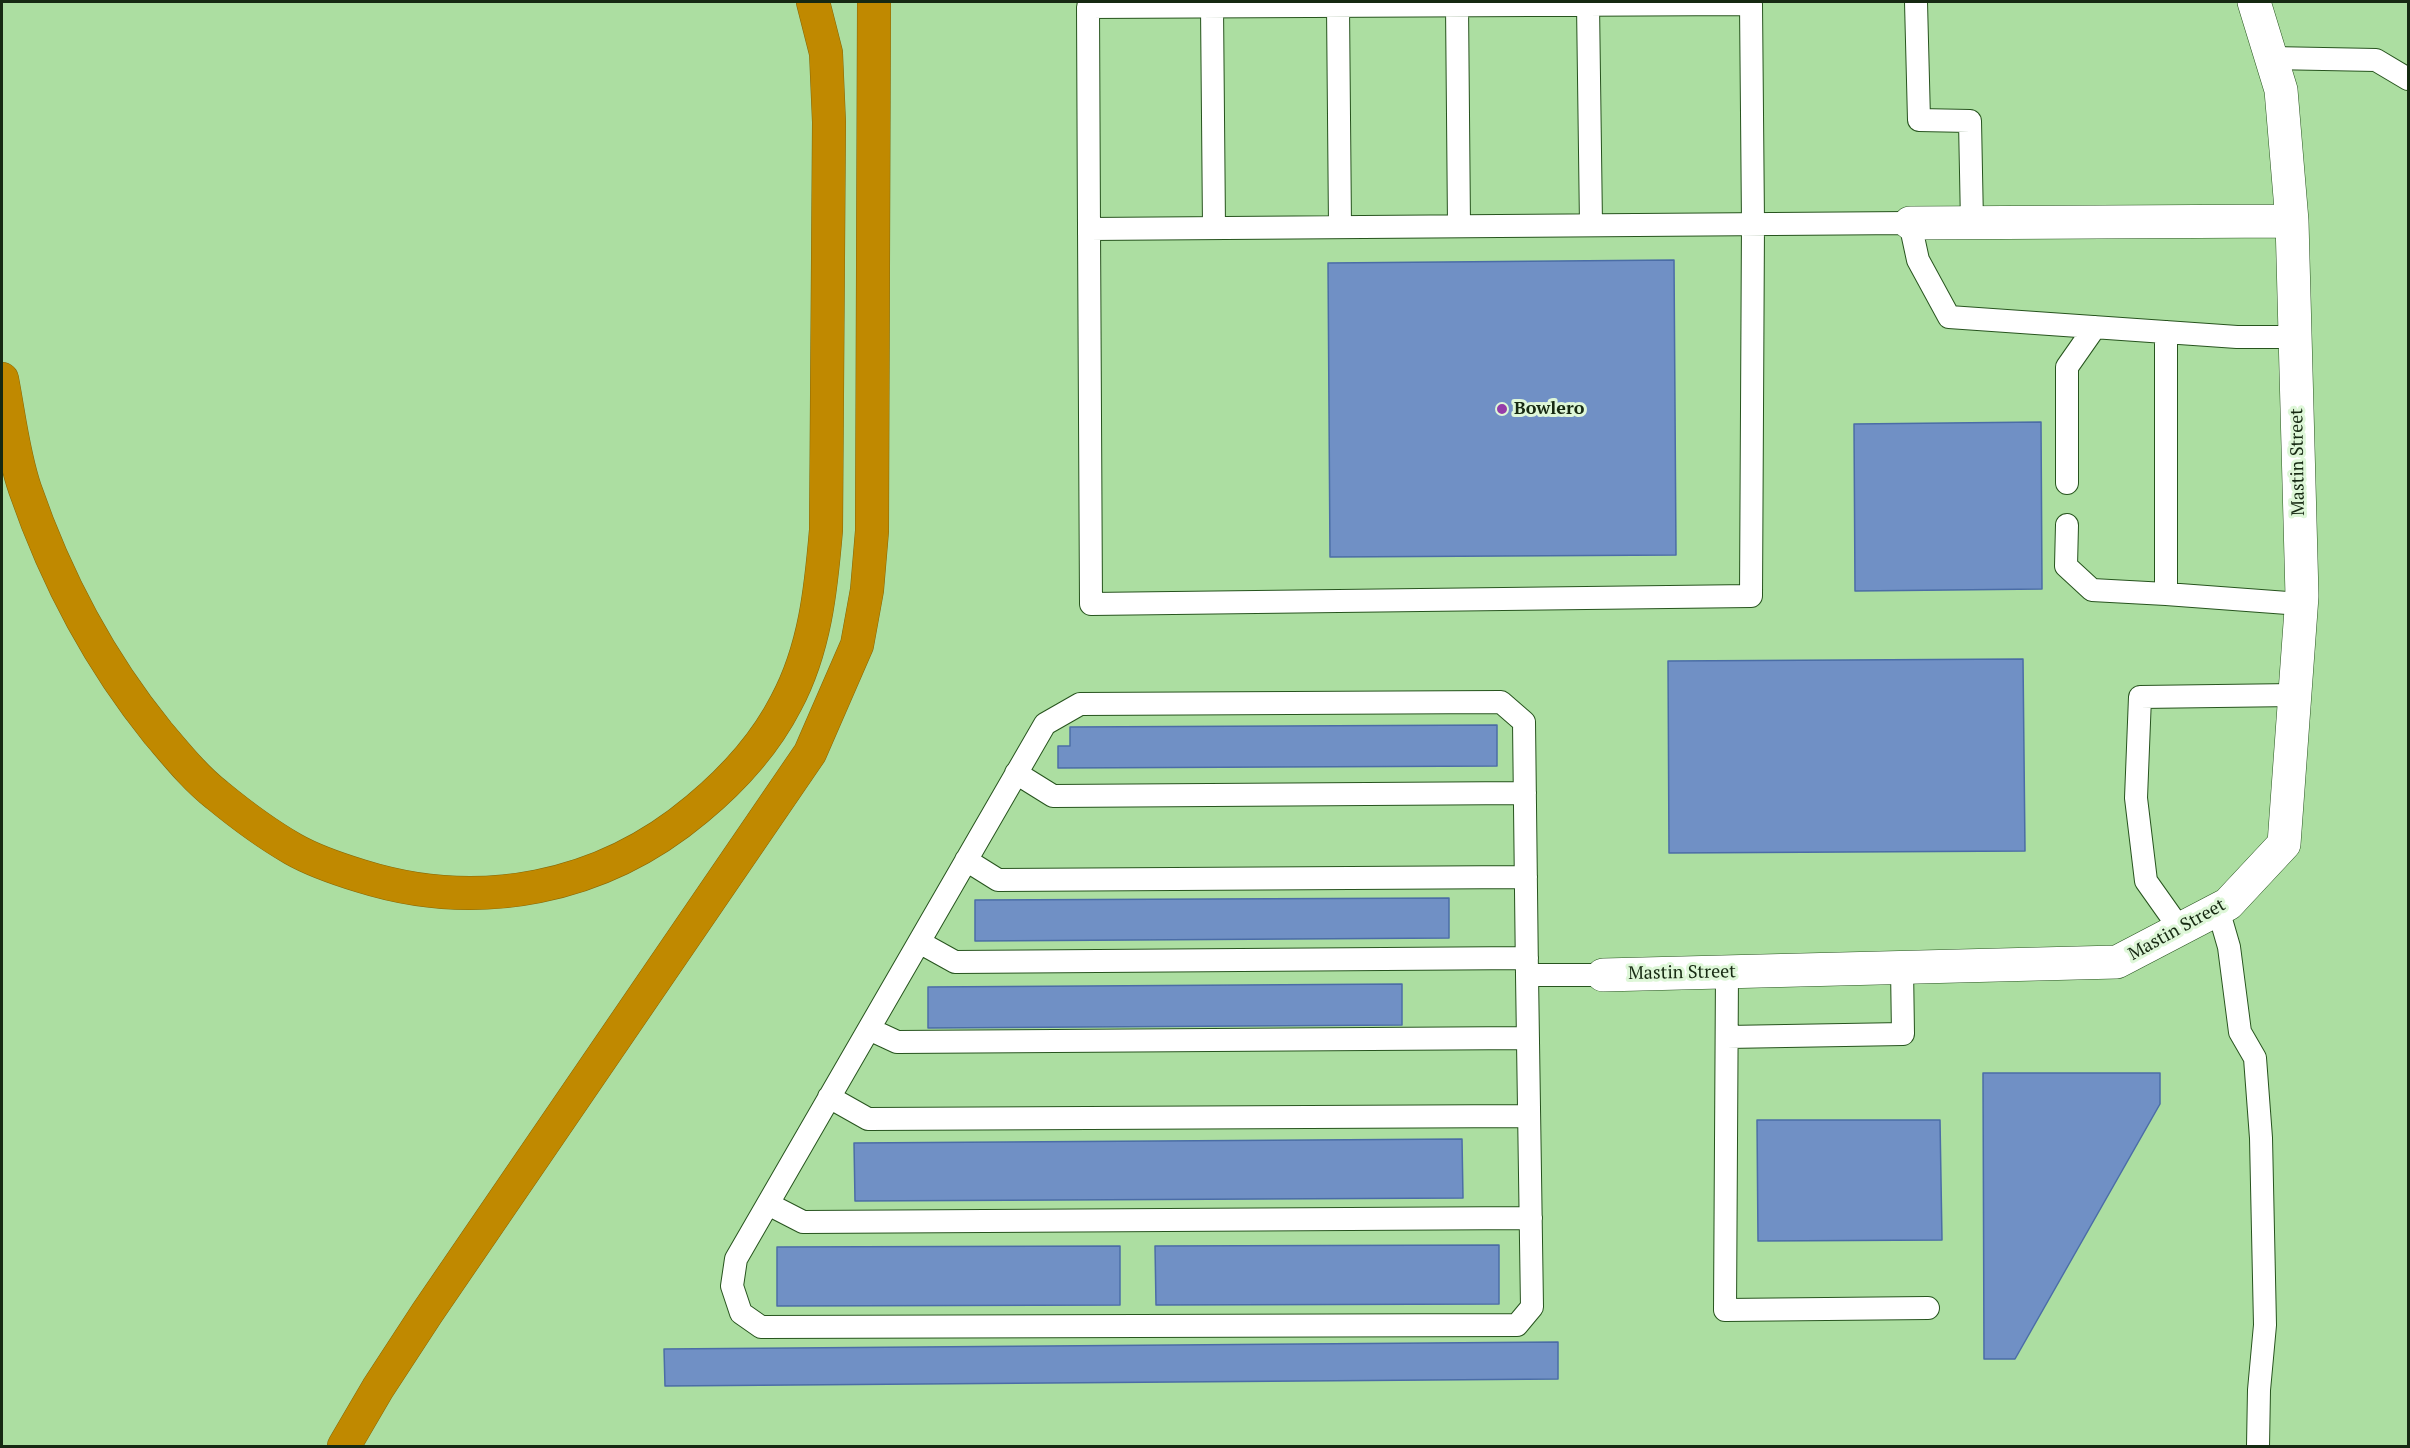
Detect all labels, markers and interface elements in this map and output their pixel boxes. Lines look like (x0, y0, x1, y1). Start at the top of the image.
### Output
place label: Bowlero (1514, 398, 1584, 420)
marker: Bowlero (1495, 402, 1509, 416)
street label: Mastin Street (2286, 408, 2310, 516)
street label: Mastin Street (2125, 894, 2229, 966)
street label: Mastin Street (1628, 961, 1736, 985)

